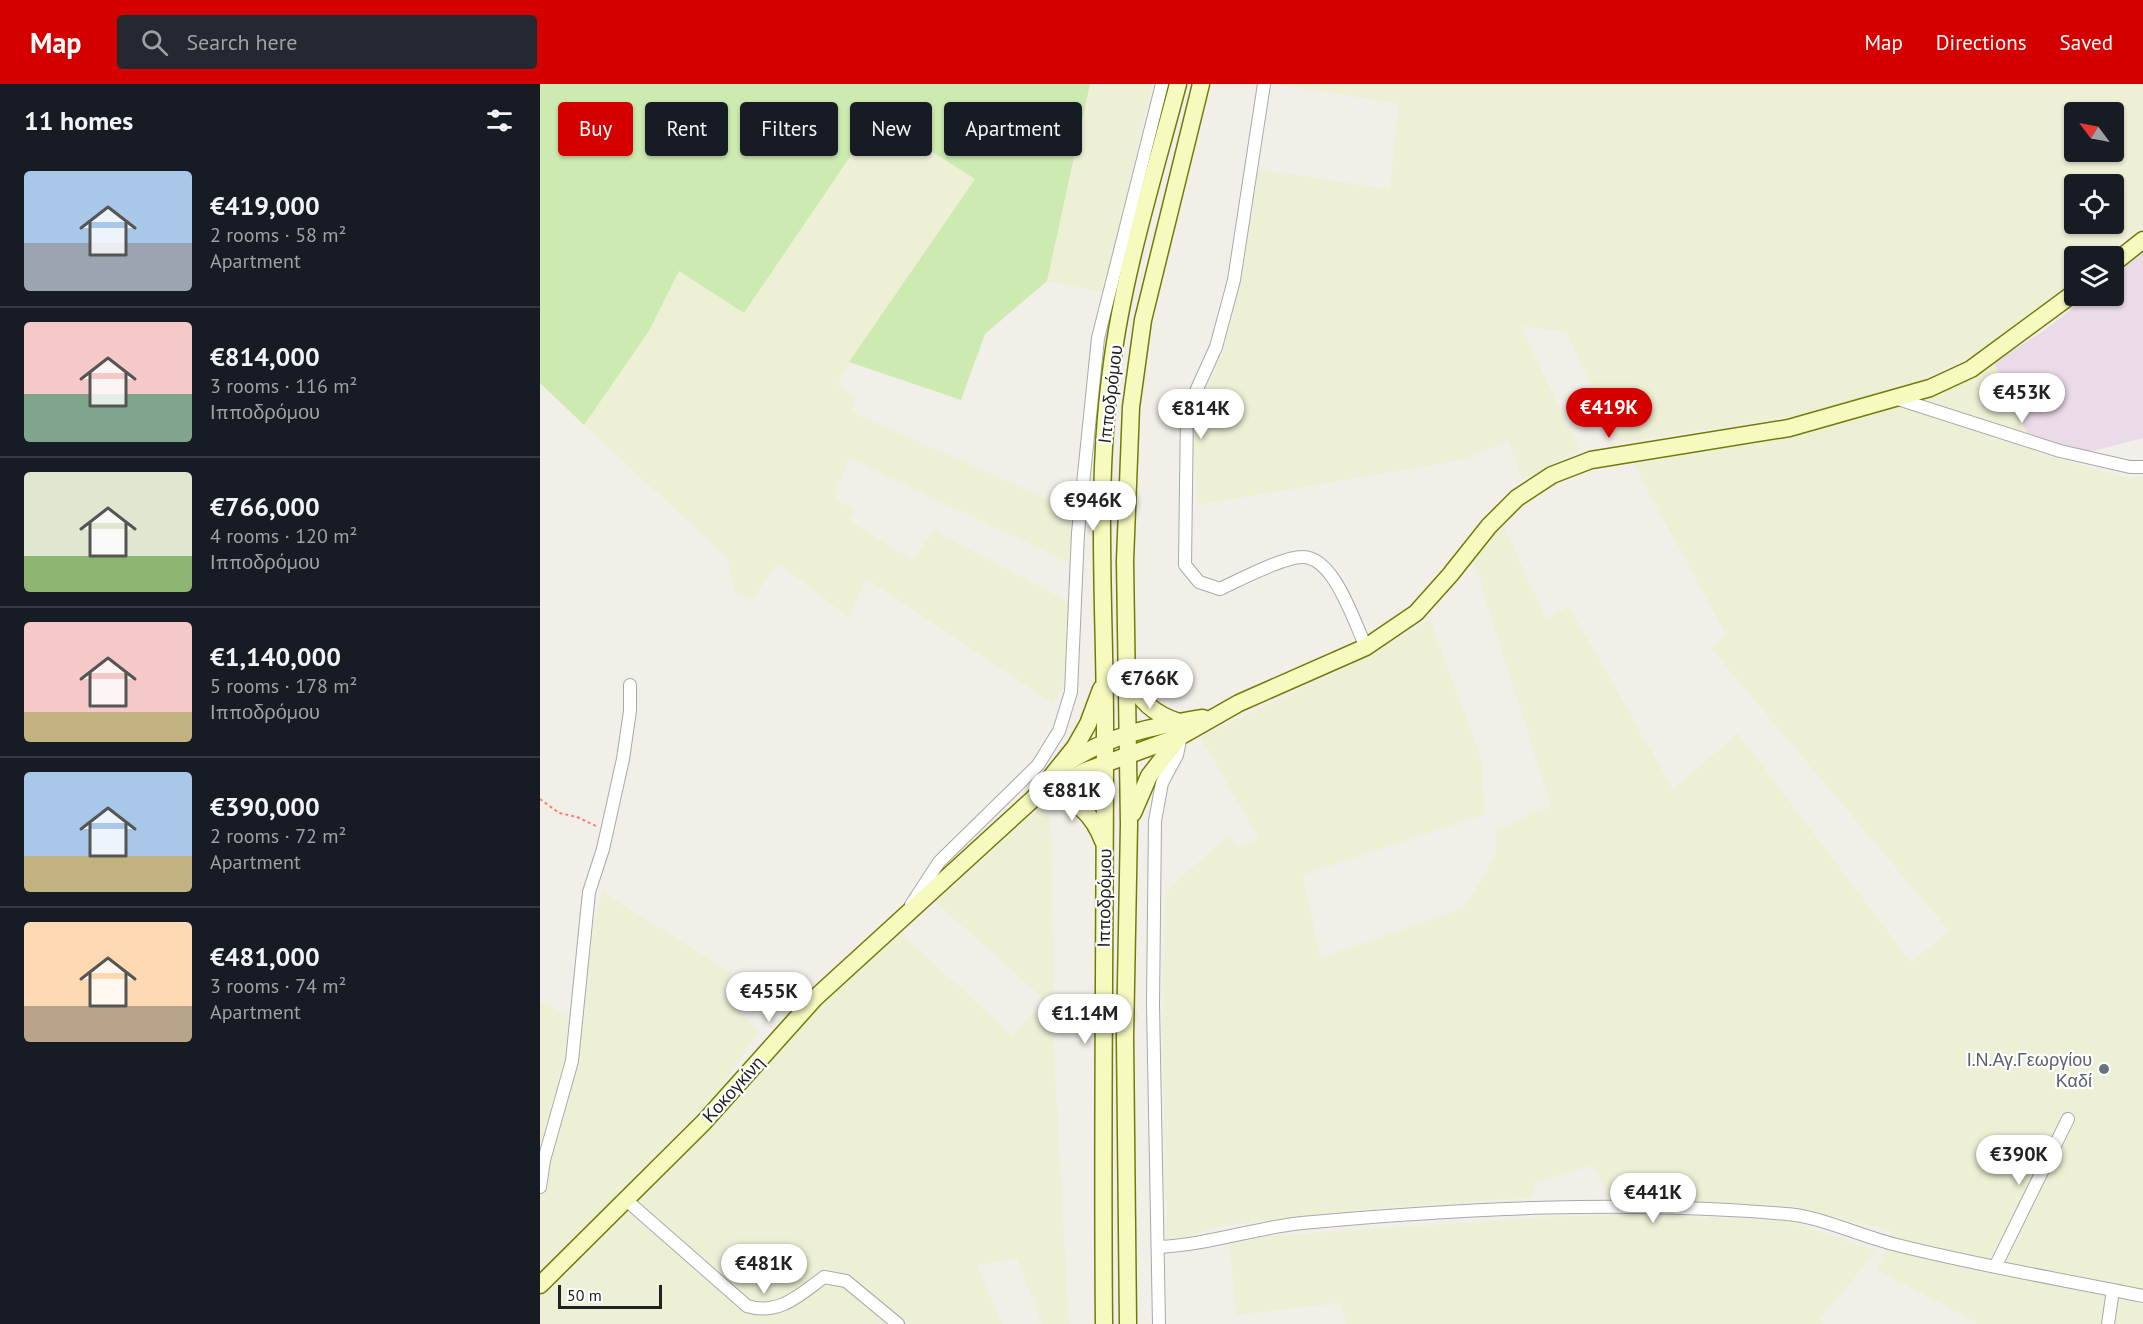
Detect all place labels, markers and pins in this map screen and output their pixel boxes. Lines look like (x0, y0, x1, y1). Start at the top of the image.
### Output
pin: €453K (1980, 373, 2064, 424)
pin: €419K (1567, 388, 1651, 439)
pin: €814K (1159, 389, 1243, 440)
pin: €946K (1051, 481, 1135, 532)
pin: €766K (1108, 659, 1192, 710)
pin: €881K (1030, 771, 1114, 822)
pin: €455K (727, 972, 811, 1023)
pin: €1.14M (1036, 994, 1134, 1045)
place label: Ι.Ν.Αγ.Γεωργίου Καδί (1967, 1048, 2092, 1092)
marker: Ι.Ν.Αγ.Γεωργίου Καδί (2097, 1062, 2111, 1076)
pin: €390K (1977, 1135, 2061, 1186)
pin: €441K (1611, 1173, 1695, 1224)
pin: €481K (722, 1244, 806, 1295)

